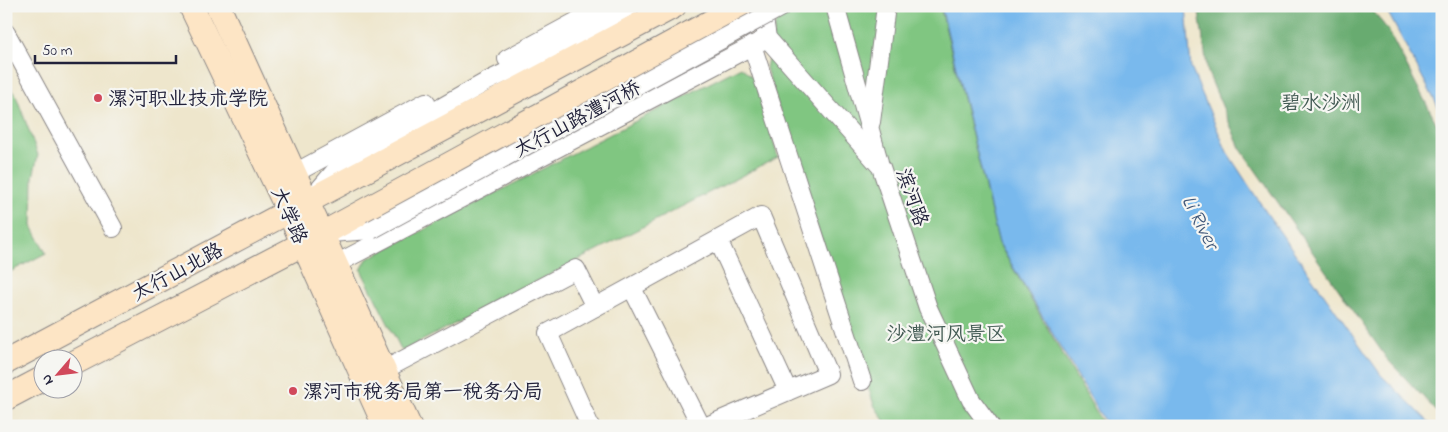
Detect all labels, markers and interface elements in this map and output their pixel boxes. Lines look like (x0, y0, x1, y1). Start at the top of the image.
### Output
scale bar (35, 32, 176, 64)
text: 50 m (42, 40, 73, 62)
street label: 太行山路澧河桥 (510, 75, 647, 166)
place label: 漯河职业技术学院 (108, 86, 268, 115)
park label: 碧水沙洲 (1281, 90, 1361, 119)
marker: 漯河职业技术学院 (92, 92, 104, 104)
street label: 滨河路 (887, 165, 934, 232)
street label: 大学路 (262, 183, 314, 250)
water label: Li River (1173, 191, 1227, 257)
street label: 太行山北路 (127, 236, 230, 309)
park label: 沙澧河风景区 (886, 321, 1006, 350)
north arrow (32, 350, 82, 400)
text: N (36, 370, 59, 389)
place label: 漯河市税务局第一税务分局 (303, 379, 543, 408)
marker: 漯河市税务局第一税务分局 (287, 385, 299, 397)

